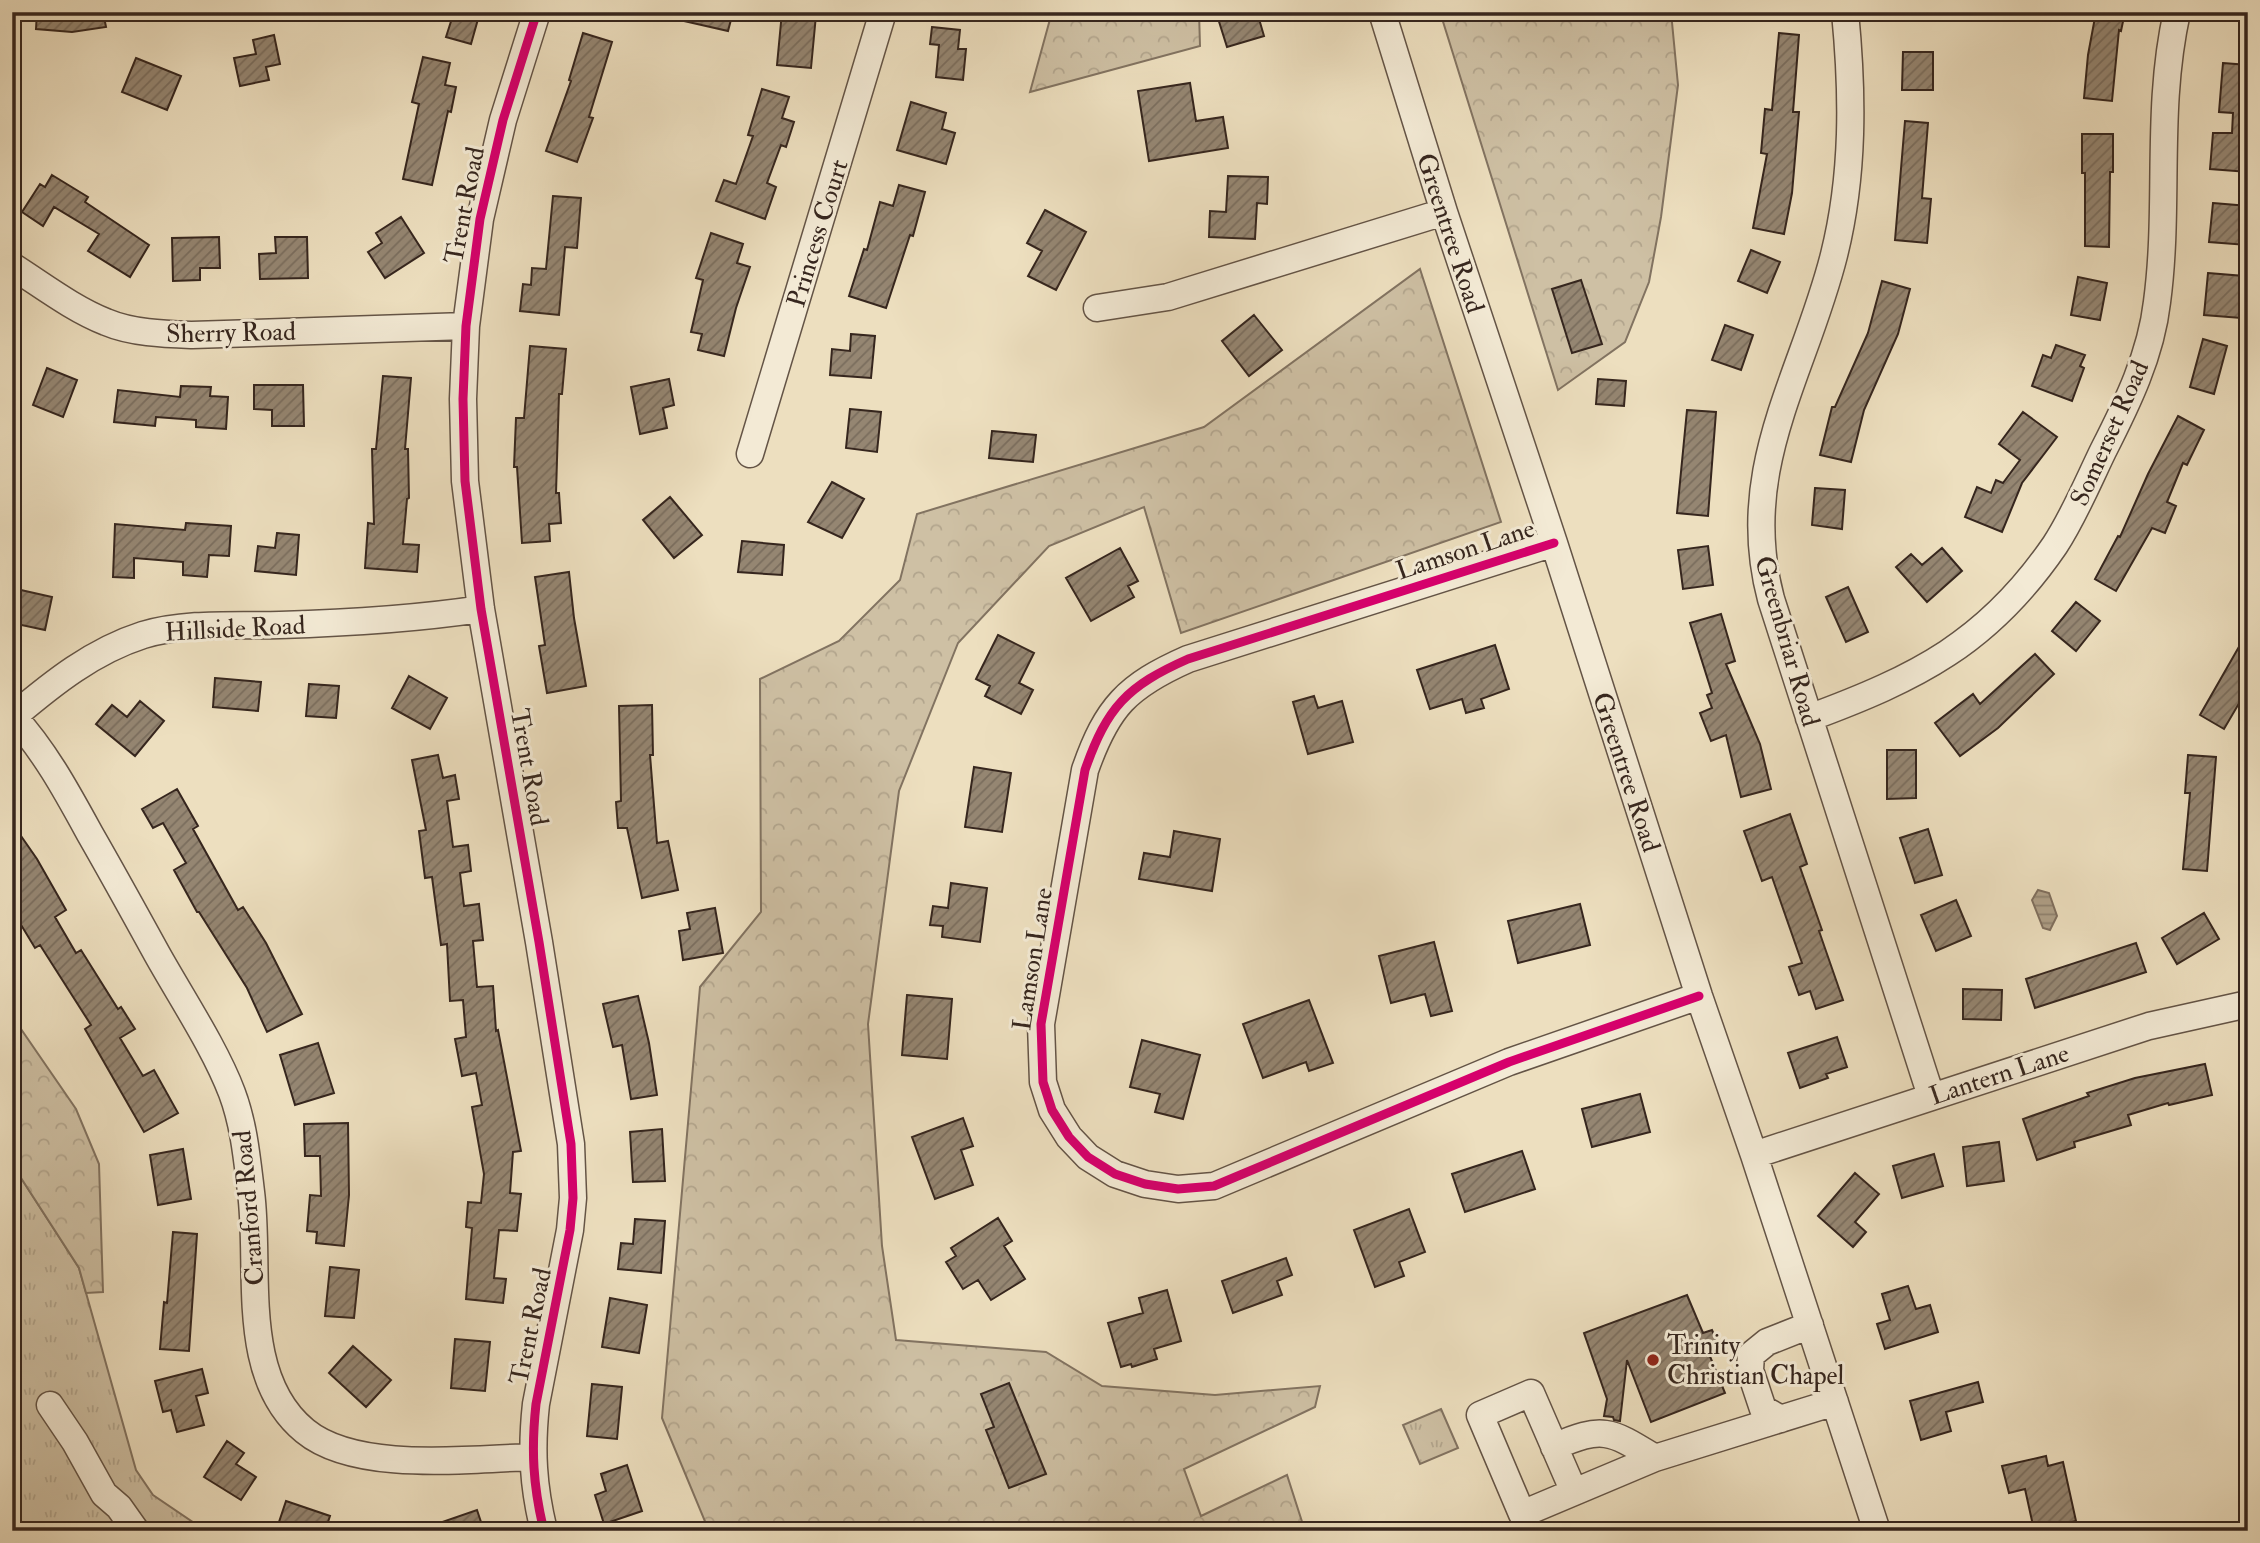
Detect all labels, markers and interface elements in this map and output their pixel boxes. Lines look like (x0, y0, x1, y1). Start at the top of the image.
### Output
street label: Trent Road (438, 144, 492, 266)
street label: Greentree Road (1409, 149, 1491, 317)
street label: Princess Court (780, 156, 856, 311)
street label: Sherry Road (166, 316, 296, 350)
street label: Somerset Road (2064, 356, 2156, 511)
street label: Lamson Lane (1392, 512, 1539, 587)
street label: Greenbriar Road (1747, 552, 1827, 730)
street label: Hillside Road (164, 609, 306, 649)
street label: Greentree Road (1585, 688, 1667, 856)
street label: Trent Road (503, 706, 555, 828)
street label: Lamson Lane (1006, 886, 1060, 1033)
street label: Lantern Lane (1926, 1037, 2073, 1112)
street label: Cranford Road (226, 1129, 272, 1287)
street label: Trent Road (503, 1265, 559, 1387)
place label: Trinity Christian Chapel (1667, 1330, 1844, 1393)
marker: Trinity Christian Chapel (1645, 1352, 1661, 1368)

